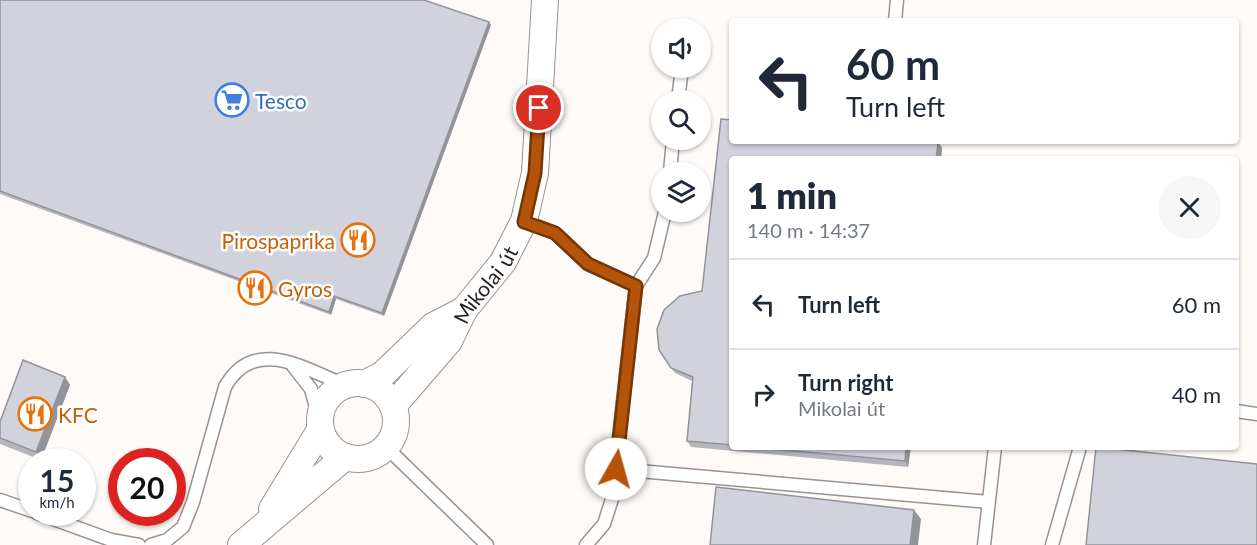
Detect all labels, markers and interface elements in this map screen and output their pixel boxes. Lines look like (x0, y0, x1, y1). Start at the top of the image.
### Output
map controls (651, 18, 711, 222)
button: sound (651, 18, 711, 78)
text: 60 m (846, 39, 940, 89)
icon: left (747, 42, 825, 120)
supermarket icon: Tesco (214, 82, 250, 118)
pin (513, 82, 564, 133)
place label: Tesco (255, 88, 307, 113)
button: search (651, 90, 711, 150)
text: Turn left (846, 90, 945, 123)
icon: arrive (522, 91, 555, 124)
button: layers (651, 162, 711, 222)
text: 1 min (747, 173, 837, 217)
button: close (1158, 176, 1221, 239)
text: 140 m · 14:37 (747, 218, 870, 242)
restaurant icon: Pirospaprika (340, 222, 376, 258)
place label: Pirospaprika (221, 228, 335, 253)
street label: Mikolai út (447, 241, 522, 327)
restaurant icon: Gyros (237, 270, 273, 306)
place label: Gyros (278, 276, 332, 301)
icon: left (747, 288, 780, 321)
text: Turn left (798, 291, 880, 318)
text: 60 m (1172, 291, 1221, 318)
text: Turn right (798, 369, 893, 396)
icon: right (747, 378, 780, 411)
text: 40 m (1172, 381, 1221, 408)
restaurant icon: KFC (17, 396, 53, 432)
text: Mikolai út (798, 396, 885, 420)
place label: KFC (58, 402, 98, 427)
position arrow (584, 437, 648, 501)
speed limit sign: 20 (108, 448, 186, 526)
text: 15 (40, 462, 74, 498)
text: km/h (39, 493, 75, 511)

